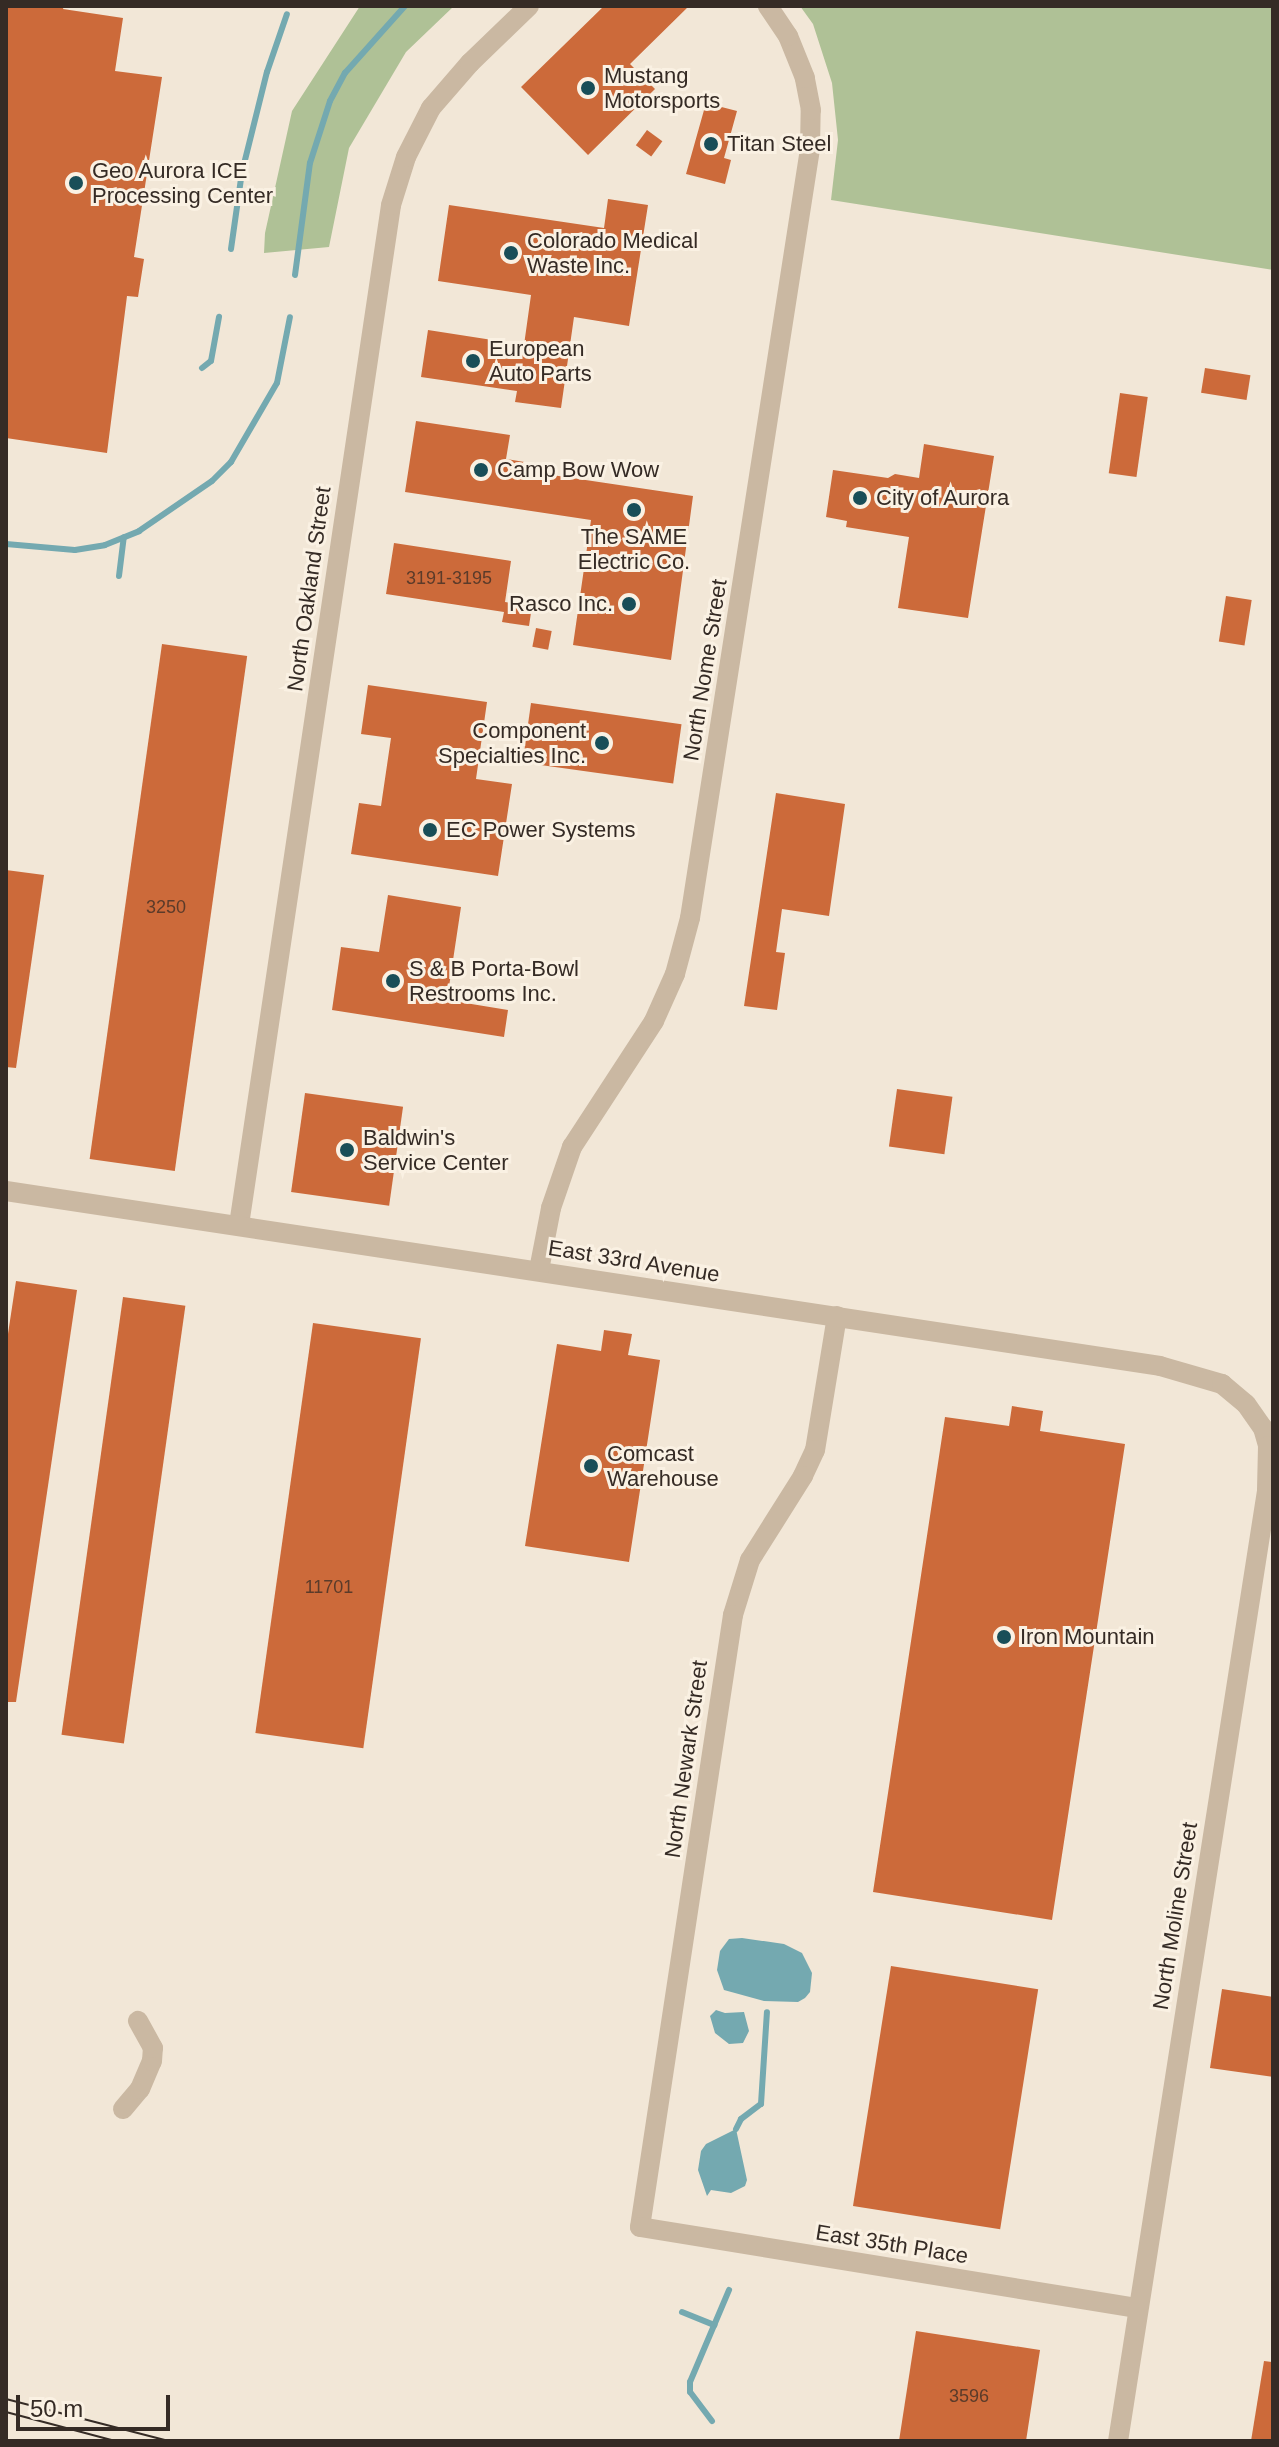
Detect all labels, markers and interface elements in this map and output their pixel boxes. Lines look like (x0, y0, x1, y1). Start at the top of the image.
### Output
place label: Mustang Motorsports (604, 62, 720, 114)
marker: Mustang Motorsports (579, 79, 597, 97)
place label: Titan Steel (727, 131, 831, 157)
marker: Titan Steel (702, 135, 720, 153)
place label: Geo Aurora ICE Processing Center (92, 157, 273, 208)
marker: Geo Aurora ICE Processing Center (67, 174, 85, 192)
place label: Colorado Medical Waste Inc. (527, 227, 698, 278)
marker: Colorado Medical Waste Inc. (502, 244, 520, 262)
place label: European Auto Parts (489, 335, 592, 386)
marker: European Auto Parts (464, 352, 482, 370)
place label: Camp Bow Wow (497, 457, 659, 483)
marker: Camp Bow Wow (472, 461, 490, 479)
street label: North Oakland Street (282, 485, 336, 693)
place label: City of Aurora (876, 485, 1010, 511)
marker: City of Aurora (851, 489, 869, 507)
marker: The SAME Electric Co. (625, 501, 643, 519)
place label: The SAME Electric Co. (578, 523, 690, 574)
house number: 3191-3195 (406, 567, 492, 589)
street label: North Nome Street (678, 577, 732, 763)
place label: Rasco Inc. (509, 591, 613, 617)
marker: Rasco Inc. (620, 595, 638, 613)
place label: Component Specialties Inc. (438, 717, 586, 768)
marker: Component Specialties Inc. (593, 734, 611, 752)
place label: EC Power Systems (446, 817, 635, 843)
marker: EC Power Systems (421, 821, 439, 839)
house number: 3250 (146, 896, 186, 918)
place label: S & B Porta-Bowl Restrooms Inc. (409, 955, 579, 1006)
marker: S & B Porta-Bowl Restrooms Inc. (384, 972, 402, 990)
place label: Baldwin's Service Center (363, 1124, 509, 1176)
marker: Baldwin's Service Center (338, 1141, 356, 1159)
street label: East 33rd Avenue (546, 1234, 722, 1288)
place label: Comcast Warehouse (607, 1440, 719, 1492)
marker: Comcast Warehouse (582, 1457, 600, 1475)
house number: 11701 (305, 1576, 353, 1598)
place label: Iron Mountain (1020, 1624, 1155, 1650)
marker: Iron Mountain (995, 1628, 1013, 1646)
street label: North Newark Street (659, 1658, 713, 1860)
street label: North Moline Street (1147, 1820, 1203, 2012)
street label: East 35th Place (814, 2219, 970, 2269)
scale bar (20, 2379, 174, 2429)
house number: 3596 (949, 2385, 989, 2407)
text: 50 m (30, 2395, 83, 2422)

